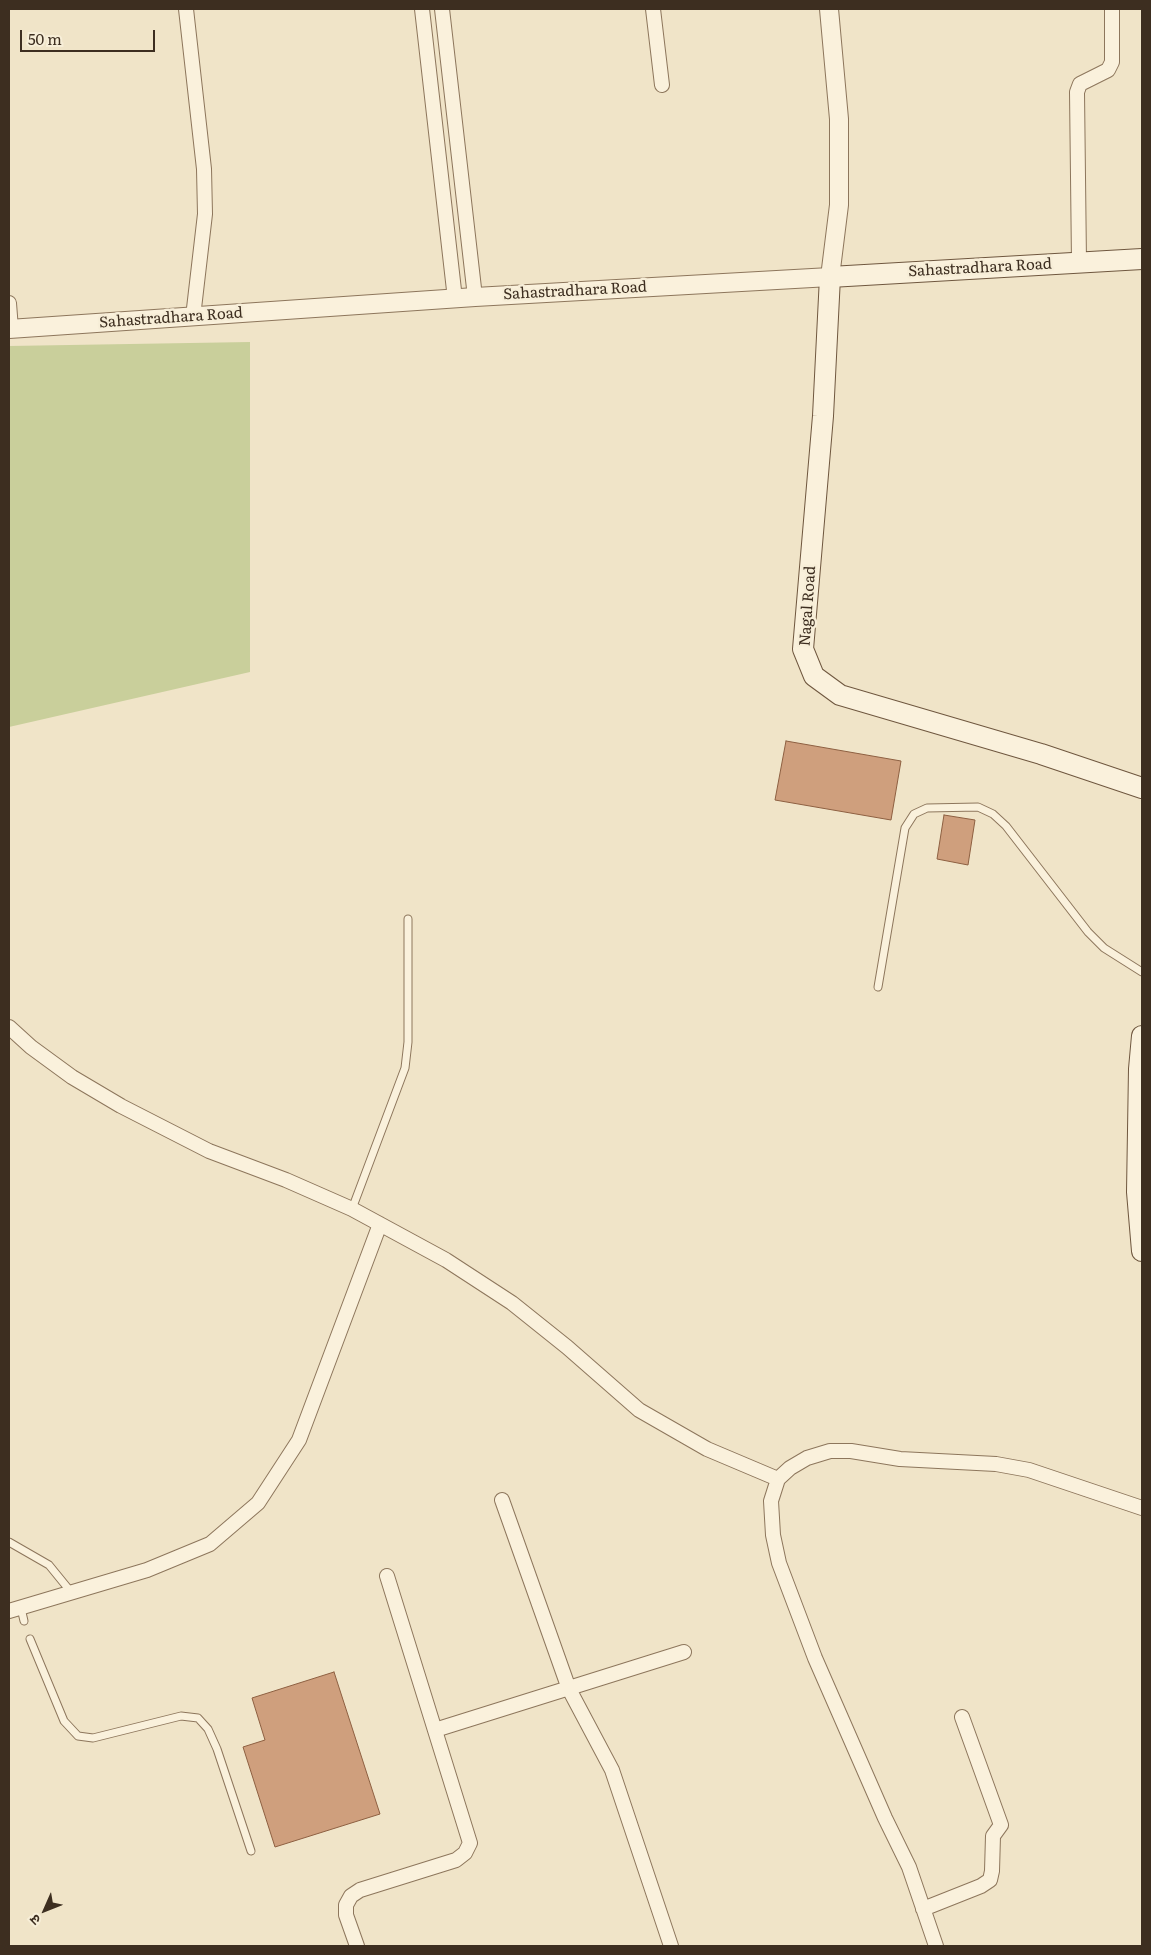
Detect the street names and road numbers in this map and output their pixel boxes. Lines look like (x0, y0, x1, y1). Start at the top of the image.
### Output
street label: Sahastradhara Road (908, 255, 1052, 281)
street label: Sahastradhara Road (503, 278, 647, 304)
street label: Sahastradhara Road (99, 304, 243, 332)
street label: Nagal Road (796, 565, 820, 647)

